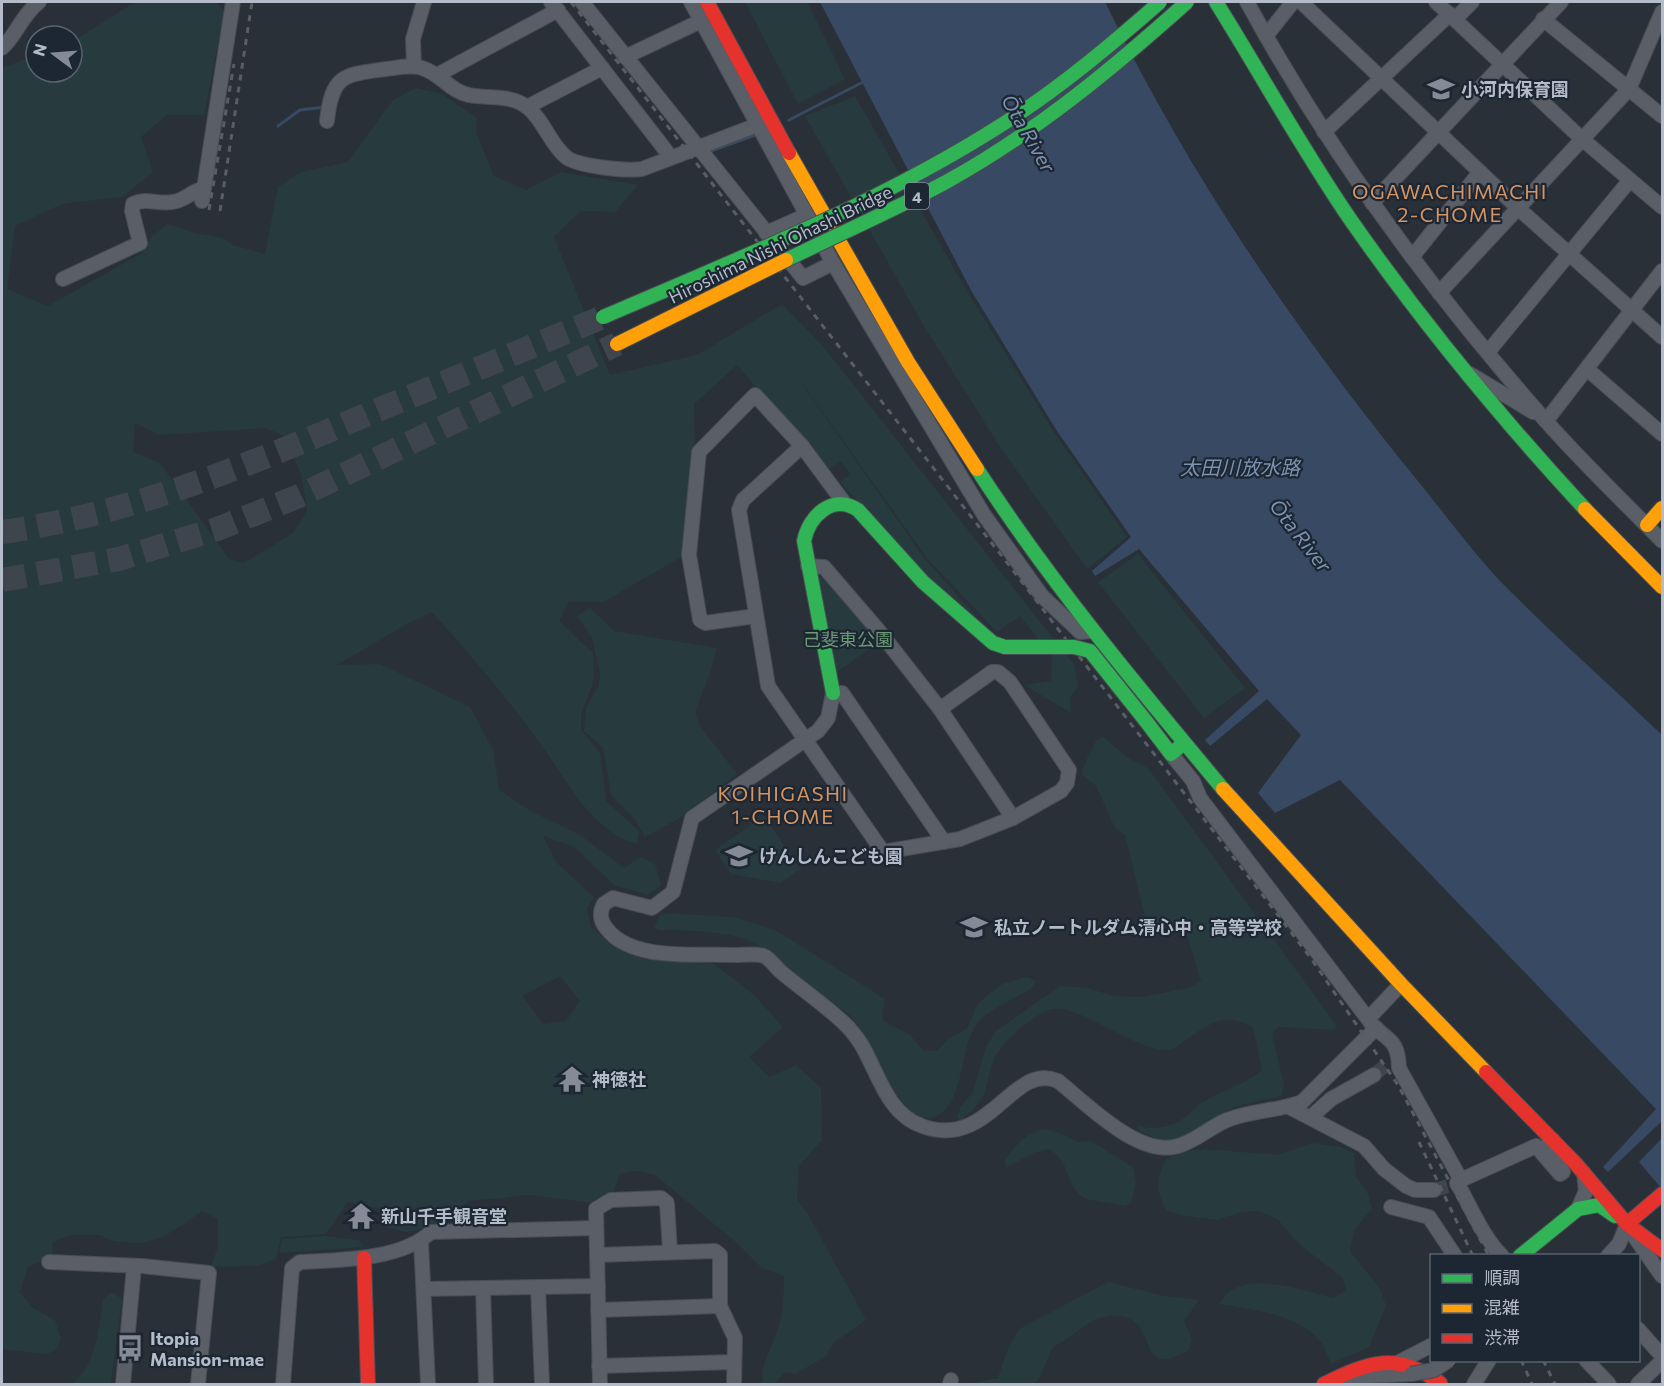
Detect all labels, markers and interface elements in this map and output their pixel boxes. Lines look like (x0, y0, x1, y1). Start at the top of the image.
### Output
north arrow (24, 24, 84, 84)
text: N (28, 41, 50, 58)
school or university icon: 小河内保育園 (1426, 74, 1456, 104)
place label: 小河内保育園 (1461, 78, 1569, 100)
water label: Ōta River (997, 90, 1061, 177)
district label: OGAWACHIMACHI 2-CHOME (1352, 179, 1548, 226)
street label: Hiroshima Nishi Ohashi Bridge (665, 180, 895, 308)
road number: 4 (905, 183, 929, 209)
water label: 太田川放水路 (1180, 455, 1302, 479)
water label: Ōta River (1265, 494, 1338, 577)
park label: 己斐東公園 (803, 628, 893, 650)
district label: KOIHIGASHI 1-CHOME (717, 781, 849, 828)
school or university icon: けんしんこども園 (724, 841, 754, 871)
place label: けんしんこども園 (759, 845, 903, 867)
school or university icon: 私立ノートルダム清心中・高等学校 (959, 912, 989, 942)
place label: 私立ノートルダム清心中・高等学校 (994, 916, 1282, 938)
temple icon: 神徳社 (557, 1064, 587, 1094)
place label: 神徳社 (592, 1068, 646, 1090)
temple icon: 新山千手観音堂 (346, 1201, 376, 1231)
place label: 新山千手観音堂 (381, 1205, 507, 1227)
legend (1430, 1254, 1640, 1362)
text: 順調 (1484, 1266, 1520, 1288)
text: 混雑 (1484, 1296, 1520, 1318)
text: 渋滞 (1484, 1326, 1520, 1348)
place label: Itopia Mansion-mae (150, 1327, 264, 1370)
bus stop icon: Itopia Mansion-mae (115, 1333, 145, 1363)

